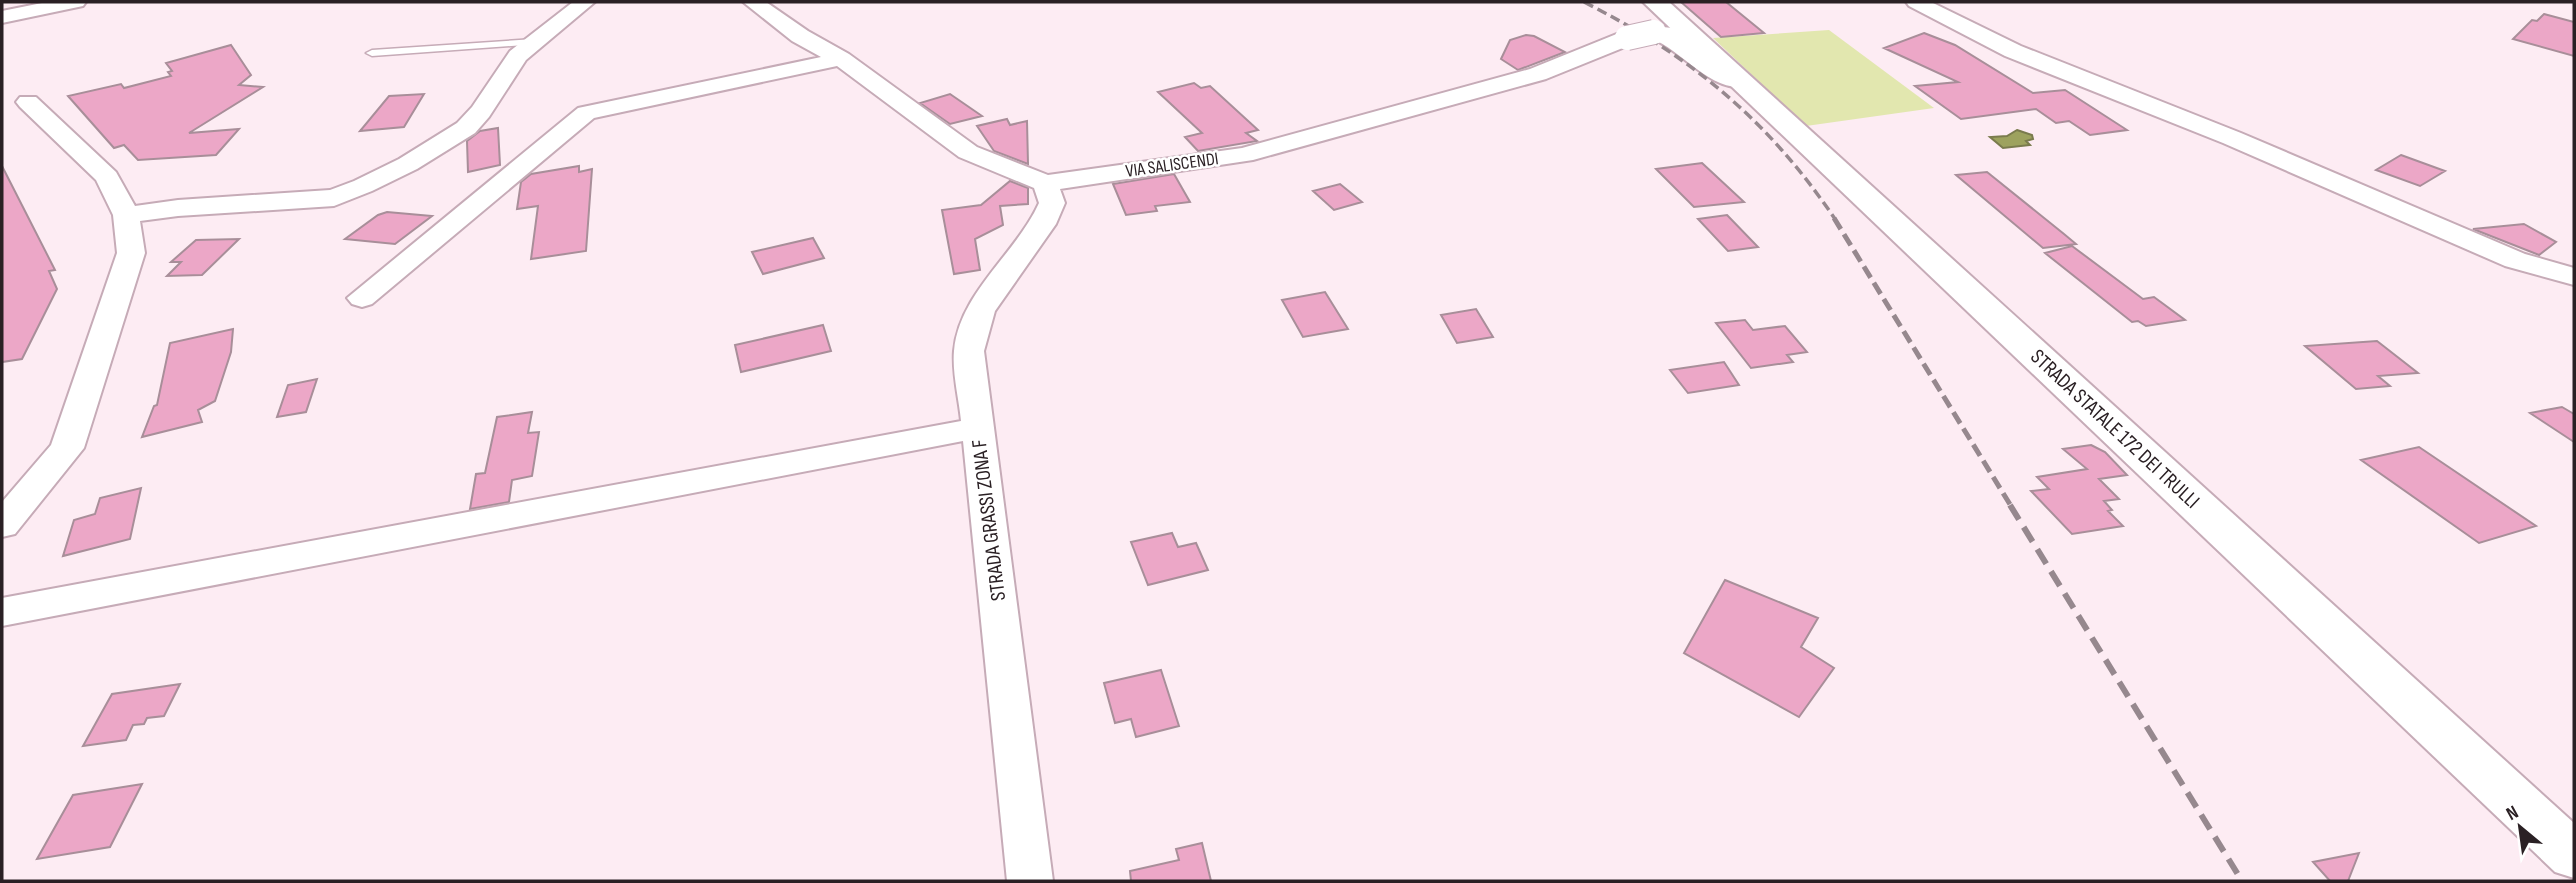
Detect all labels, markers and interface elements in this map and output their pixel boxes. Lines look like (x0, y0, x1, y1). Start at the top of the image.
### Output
street label: VIA SALISCENDI (1124, 148, 1220, 182)
street label: STRADA STATALE 172 DEI TRULLI (2025, 344, 2205, 514)
street label: STRADA GRASSI ZONA F (967, 438, 1011, 602)
north arrow (2485, 792, 2555, 862)
text: N (2502, 801, 2523, 826)

